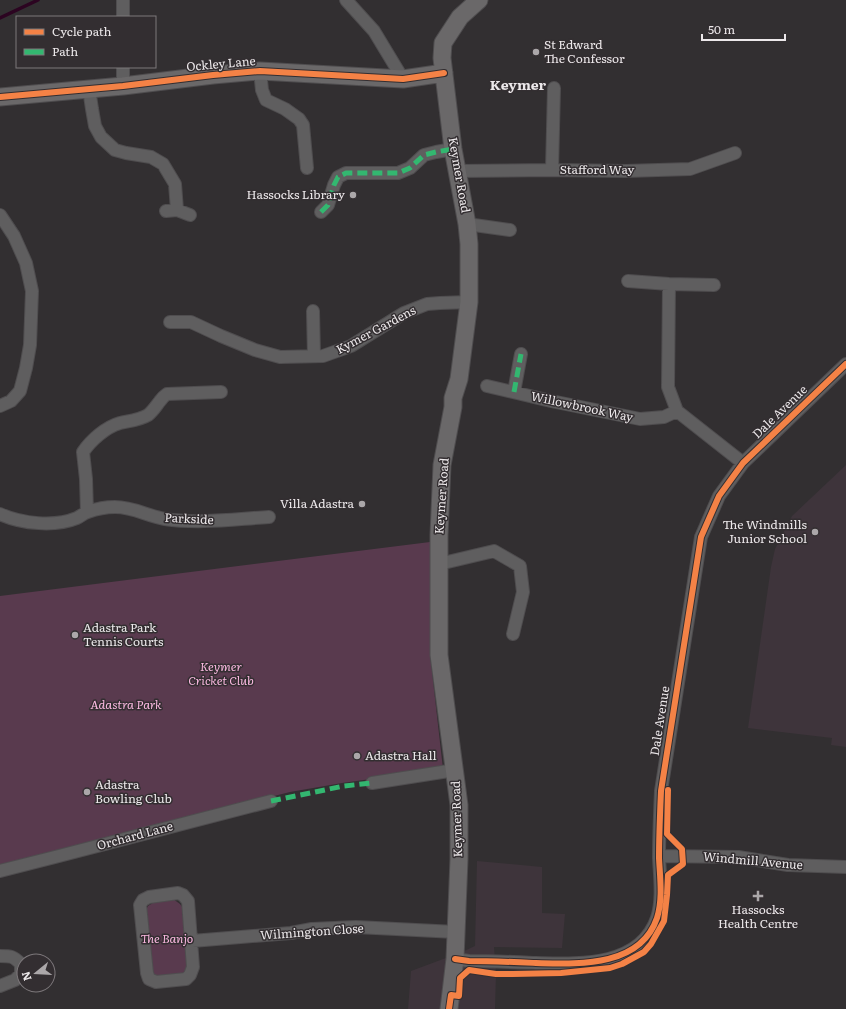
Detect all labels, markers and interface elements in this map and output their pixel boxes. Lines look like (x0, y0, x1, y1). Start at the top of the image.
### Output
legend (16, 16, 156, 68)
scale bar (702, 16, 785, 42)
text: 50 m (708, 20, 735, 38)
text: Cycle path (52, 22, 112, 40)
place label: St Edward The Confessor (544, 35, 625, 67)
text: Path (52, 42, 78, 60)
marker: St Edward The Confessor (531, 47, 541, 57)
street label: Ockley Lane (185, 51, 256, 75)
district label: Keymer (490, 74, 547, 94)
street label: Keymer Road (444, 136, 476, 215)
street label: Stafford Way (560, 160, 634, 178)
place label: Hassocks Library (246, 185, 345, 203)
marker: Hassocks Library (348, 190, 358, 200)
street label: Kymer Gardens (332, 300, 419, 358)
street label: Dale Avenue (748, 380, 811, 442)
street label: Willowbrook Way (529, 386, 635, 426)
street label: Keymer Road (429, 456, 453, 535)
place label: Villa Adastra (280, 494, 355, 512)
marker: Villa Adastra (357, 499, 367, 509)
street label: Parkside (164, 508, 214, 528)
place label: The Windmills Junior School (723, 515, 808, 547)
marker: The Windmills Junior School (810, 527, 820, 537)
place label: Adastra Park Tennis Courts (83, 618, 164, 650)
marker: Adastra Park Tennis Courts (70, 630, 80, 640)
park label: Keymer Cricket Club (188, 657, 254, 689)
street label: Dale Avenue (645, 685, 673, 757)
park label: Adastra Park (90, 695, 162, 713)
place label: Adastra Hall (365, 746, 436, 764)
marker: Adastra Hall (352, 751, 362, 761)
place label: Adastra Bowling Club (95, 775, 172, 807)
street label: Keymer Road (446, 780, 466, 858)
marker: Adastra Bowling Club (82, 787, 92, 797)
street label: Orchard Lane (95, 816, 175, 854)
street label: Windmill Avenue (702, 847, 804, 873)
marker: Hassocks Health Centre (752, 890, 764, 902)
place label: Hassocks Health Centre (718, 900, 798, 932)
street label: Wilmington Close (260, 918, 364, 944)
park label: The Banjo (141, 929, 193, 947)
north arrow (16, 953, 56, 993)
text: N (17, 970, 35, 983)

